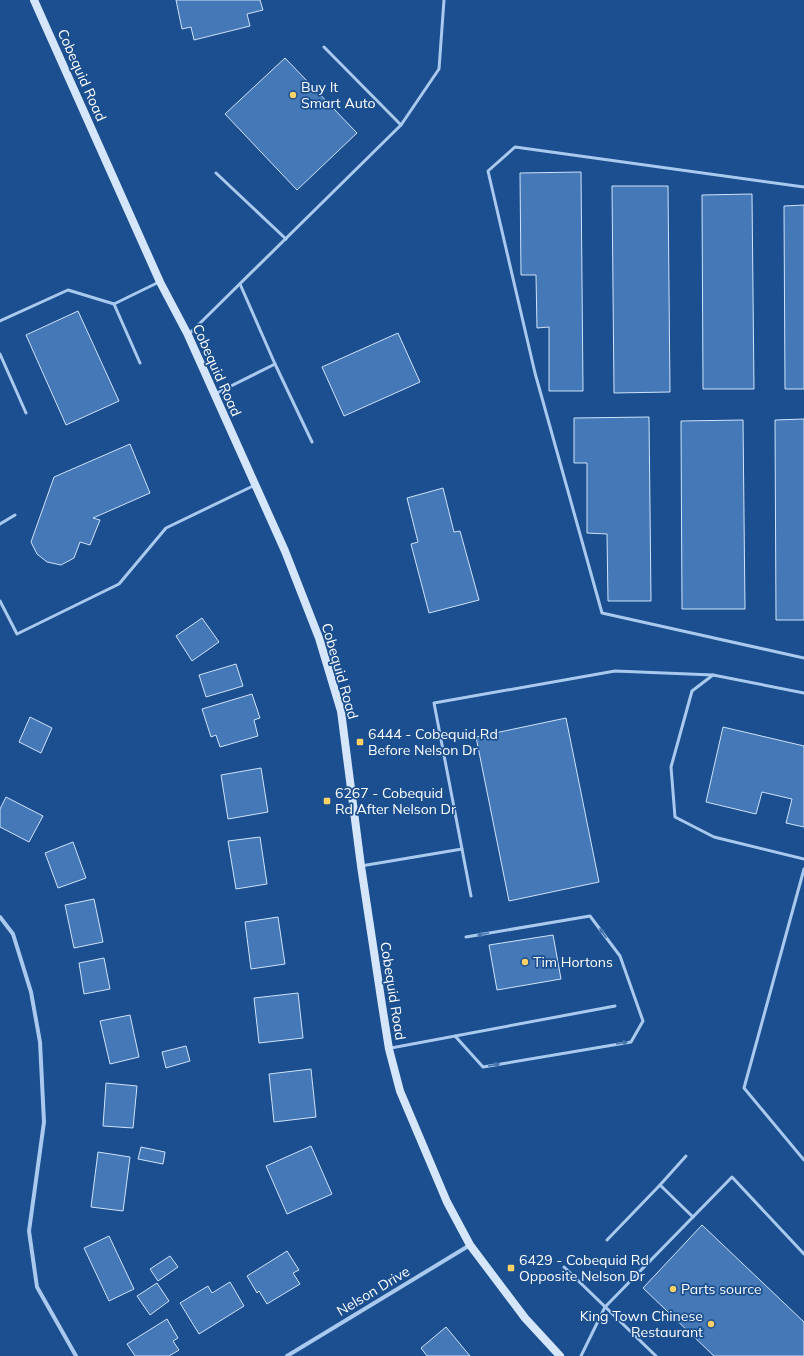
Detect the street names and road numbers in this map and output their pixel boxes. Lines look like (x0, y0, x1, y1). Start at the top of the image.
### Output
street label: Cobequid Road (54, 26, 110, 124)
street label: Cobequid Road (189, 321, 245, 419)
street label: Cobequid Road (318, 621, 362, 721)
street label: Cobequid Road (376, 941, 410, 1041)
street label: Nelson Drive (333, 1262, 413, 1320)

